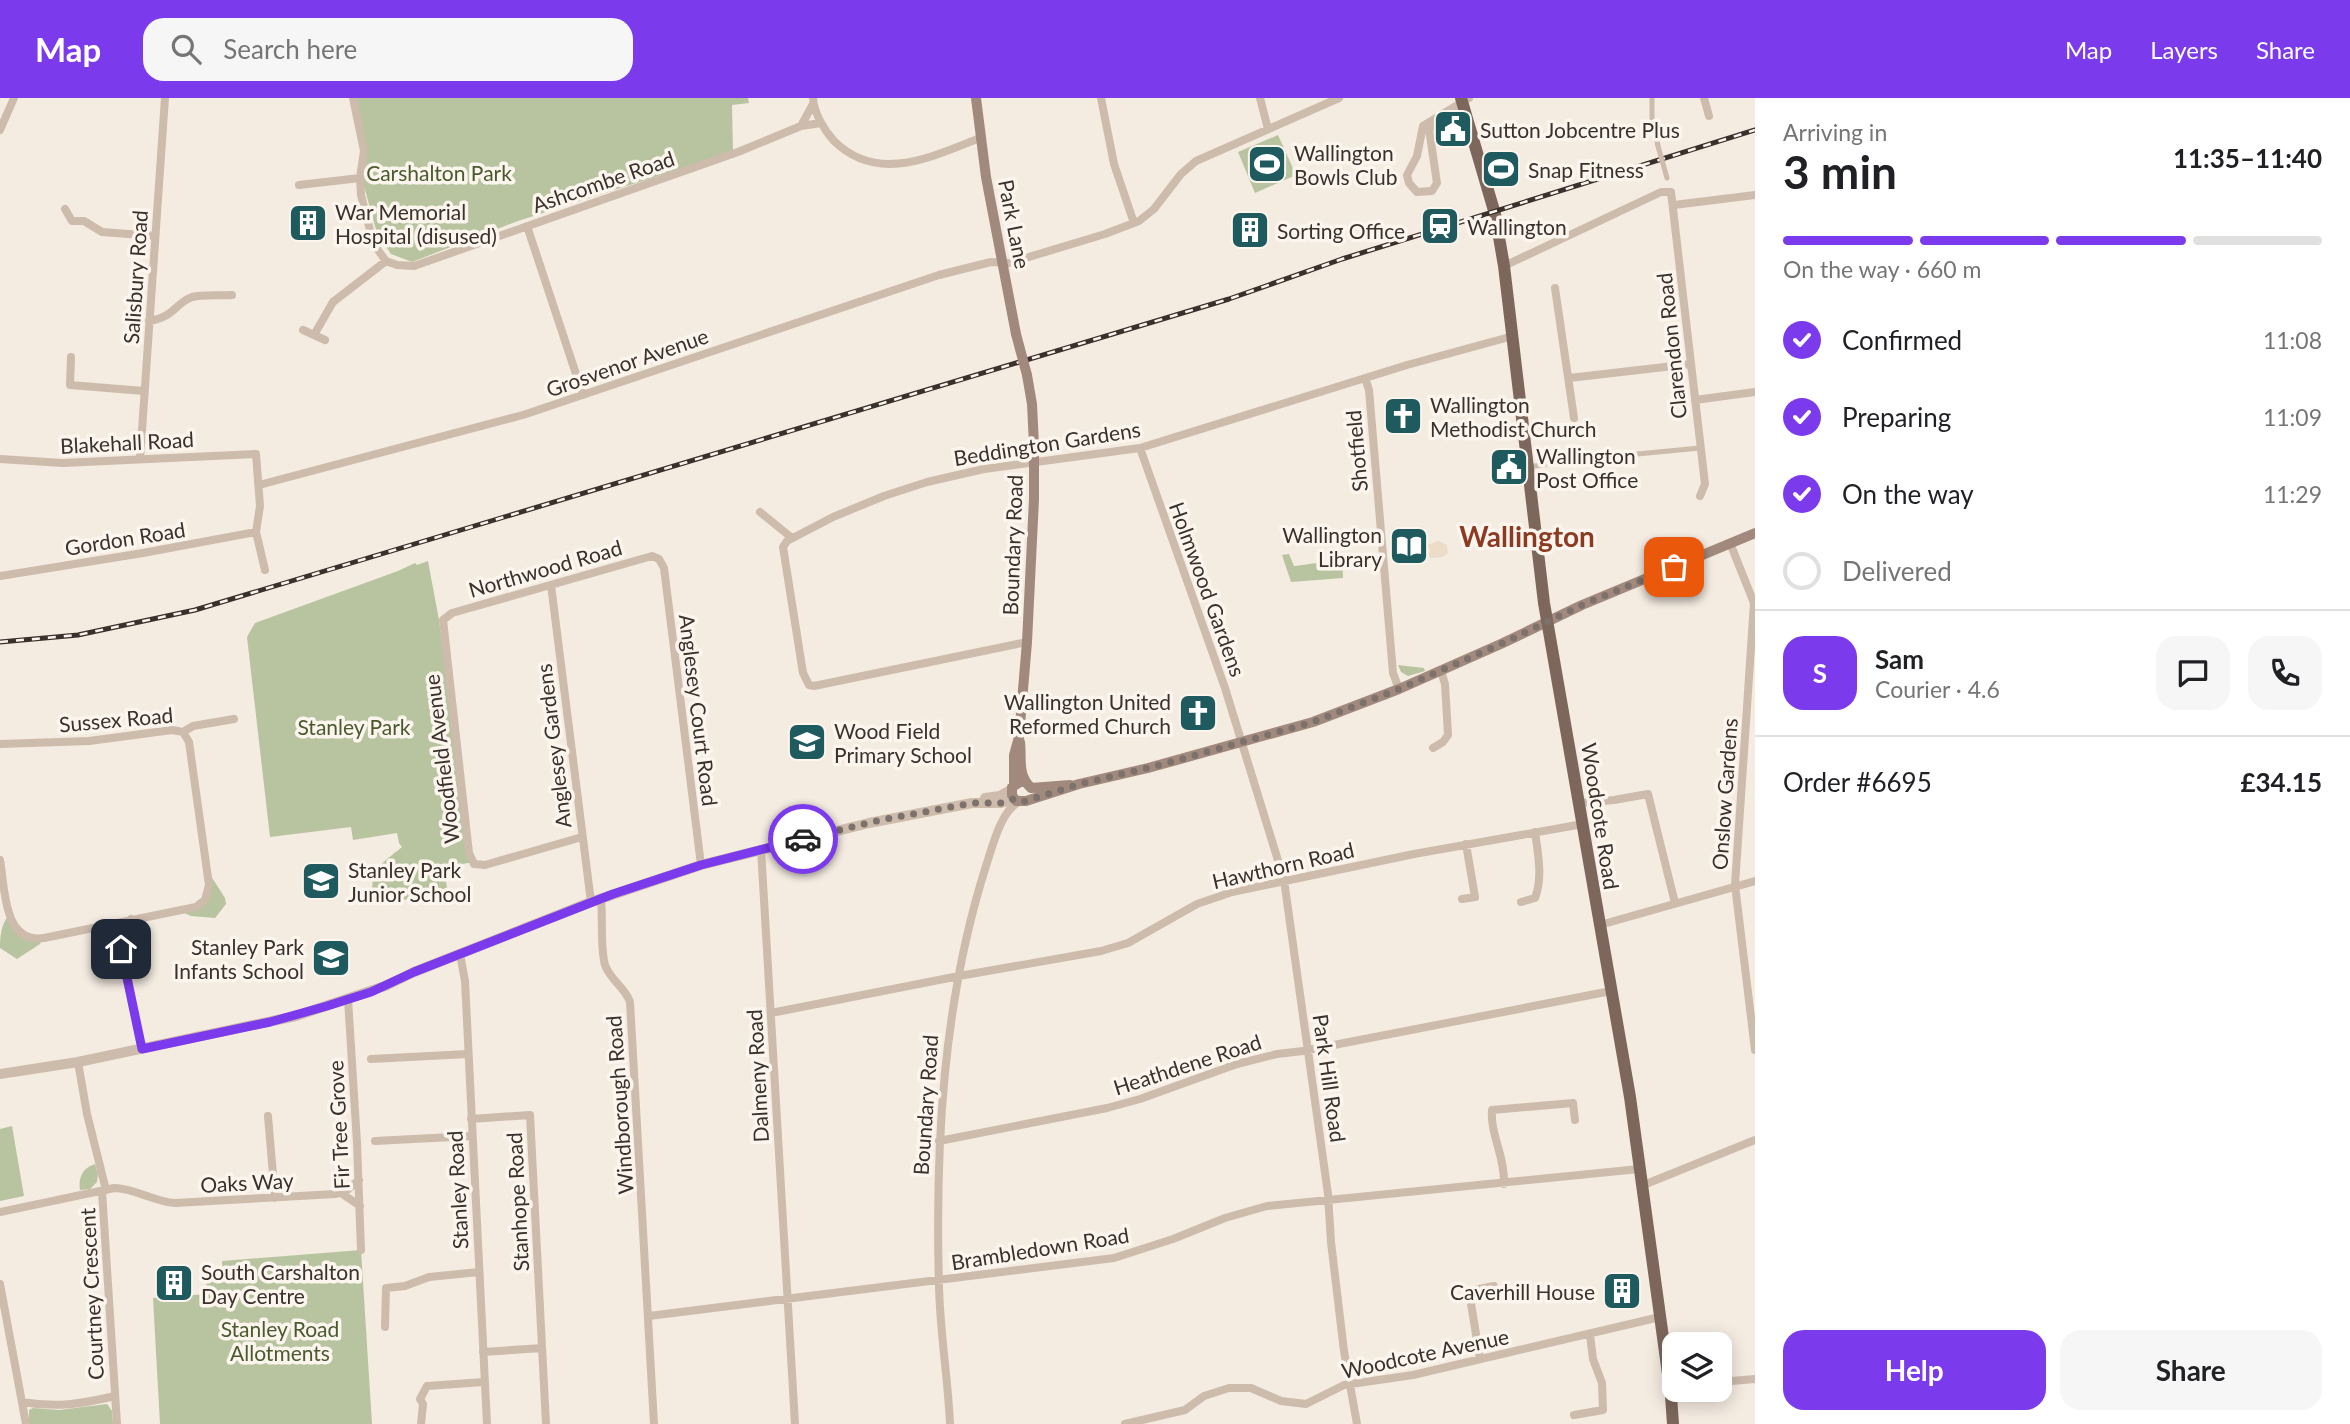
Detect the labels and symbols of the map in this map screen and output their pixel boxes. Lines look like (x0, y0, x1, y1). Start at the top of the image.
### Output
public building icon: Sutton Jobcentre Plus (1432, 108, 1474, 150)
place label: Sutton Jobcentre Plus (1480, 117, 1680, 142)
place label: Wallington Bowls Club (1294, 140, 1398, 189)
sports icon: Wallington Bowls Club (1246, 143, 1288, 185)
street label: Ashcombe Road (529, 145, 677, 217)
sports icon: Snap Fitness (1480, 148, 1522, 190)
place label: Snap Fitness (1528, 157, 1644, 182)
park label: Carshalton Park (366, 160, 512, 185)
street label: Park Lane (994, 177, 1036, 271)
place label: War Memorial Hospital (disused) (335, 199, 497, 248)
building icon: War Memorial Hospital (disused) (287, 202, 329, 244)
station icon: Wallington (1419, 205, 1461, 247)
street label: Salisbury Road (118, 209, 152, 345)
building icon: Sorting Office (1229, 209, 1271, 251)
place label: Wallington (1467, 214, 1567, 239)
place label: Sorting Office (1277, 218, 1405, 243)
street label: Clarendon Road (1651, 272, 1691, 420)
street label: Grosvenor Avenue (543, 323, 711, 401)
place label: Wallington Methodist Church (1430, 392, 1597, 441)
church icon: Wallington Methodist Church (1382, 395, 1424, 437)
street label: Shotfield (1340, 409, 1372, 493)
street label: Beddington Gardens (952, 416, 1142, 470)
street label: Blakehall Road (59, 426, 195, 458)
place label: Wallington Post Office (1536, 443, 1638, 492)
public building icon: Wallington Post Office (1488, 446, 1530, 488)
street label: Boundary Road (997, 474, 1027, 616)
street label: Holmwood Gardens (1165, 498, 1251, 680)
street label: Gordon Road (63, 516, 187, 560)
district label: Wallington (1459, 519, 1595, 553)
place label: Wallington Library (1282, 522, 1382, 571)
library icon: Wallington Library (1388, 525, 1430, 567)
street label: Northwood Road (465, 534, 625, 602)
pin (1644, 537, 1704, 597)
street label: Anglesey Court Road (675, 613, 723, 807)
street label: Anglesey Gardens (531, 663, 575, 829)
street label: Woodfield Avenue (418, 673, 464, 845)
place label: Wallington United Reformed Church (1004, 689, 1171, 738)
church icon: Wallington United Reformed Church (1177, 692, 1219, 734)
street label: Sussex Road (58, 702, 174, 736)
park label: Stanley Park (297, 714, 411, 739)
street label: Onslow Gardens (1706, 717, 1742, 871)
place label: Wood Field Primary School (834, 718, 972, 767)
school or university icon: Wood Field Primary School (786, 721, 828, 763)
street label: Woodcote Road (1577, 741, 1625, 891)
courier (768, 804, 838, 874)
street label: Hawthorn Road (1210, 837, 1356, 893)
place label: Stanley Park Junior School (348, 857, 471, 906)
school or university icon: Stanley Park Junior School (300, 860, 342, 902)
pin (91, 919, 151, 979)
place label: Stanley Park Infants School (174, 934, 304, 983)
school or university icon: Stanley Park Infants School (310, 937, 352, 979)
street label: Dalmeny Road (741, 1009, 773, 1143)
street label: Park Hill Road (1309, 1012, 1351, 1144)
street label: Windborough Road (600, 1015, 638, 1195)
street label: Heathdene Road (1110, 1028, 1264, 1100)
street label: Boundary Road (908, 1034, 942, 1176)
street label: Fir Tree Grove (322, 1060, 354, 1190)
street label: Stanley Road (441, 1130, 473, 1250)
street label: Stanhope Road (501, 1132, 533, 1272)
street label: Oaks Way (200, 1167, 294, 1197)
street label: Courtney Crescent (74, 1207, 108, 1381)
street label: Brambledown Road (949, 1222, 1131, 1274)
place label: South Carshalton Day Centre (201, 1259, 360, 1308)
building icon: South Carshalton Day Centre (153, 1262, 195, 1304)
building icon: Caverhill House (1601, 1270, 1643, 1312)
place label: Caverhill House (1450, 1279, 1595, 1304)
park label: Stanley Road Allotments (221, 1316, 339, 1365)
street label: Woodcote Avenue (1339, 1323, 1511, 1383)

